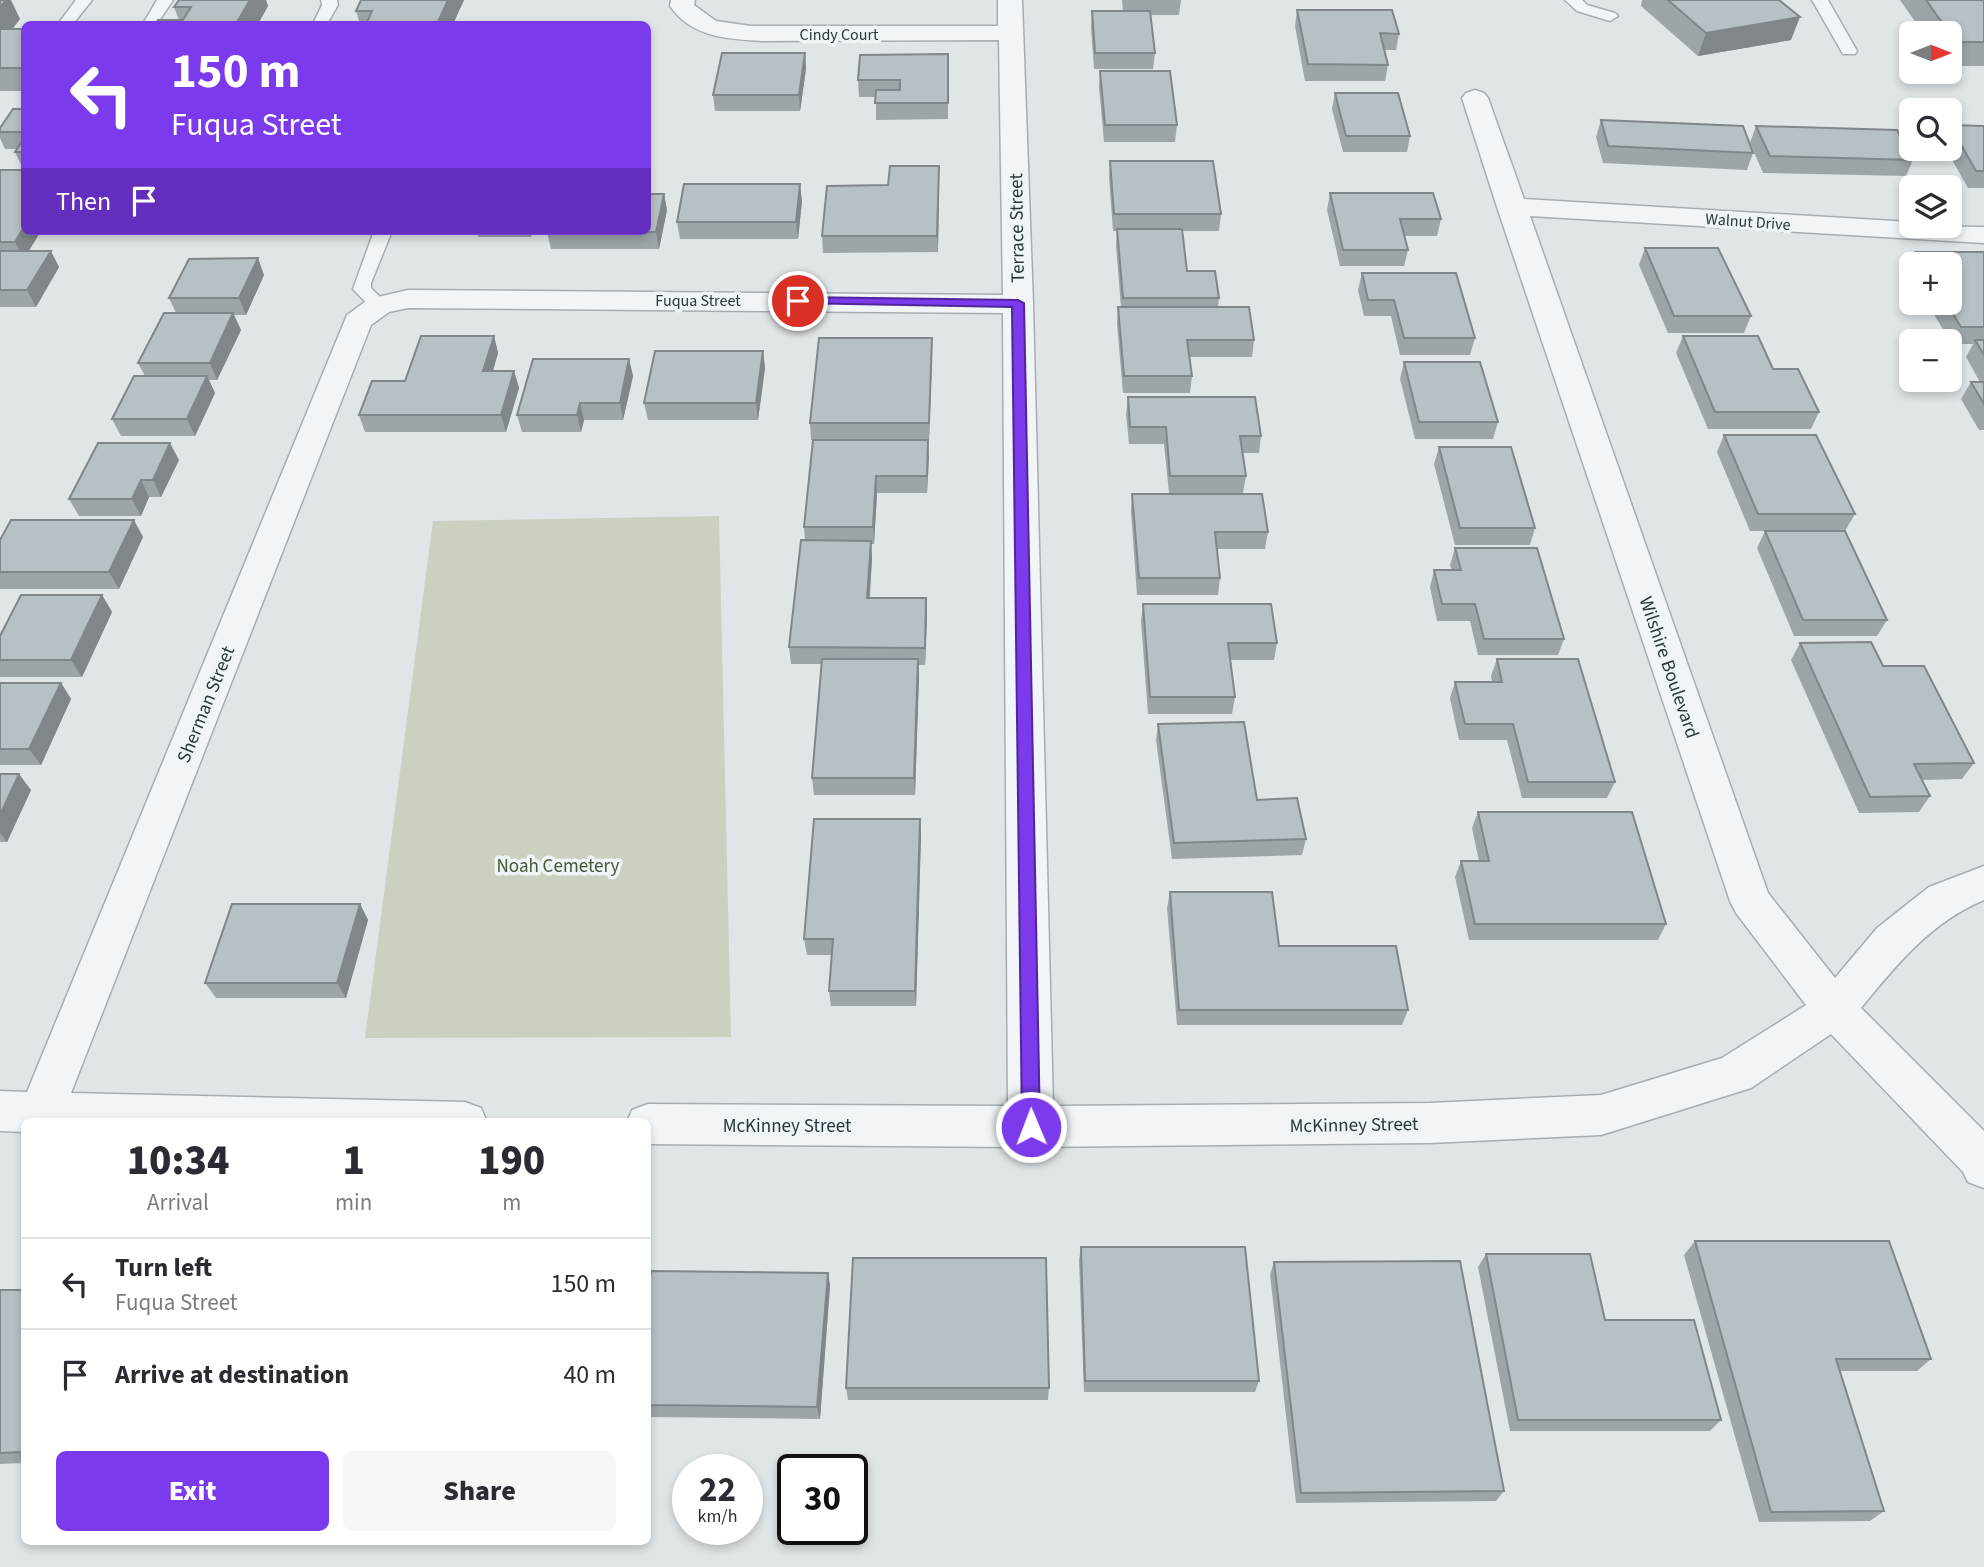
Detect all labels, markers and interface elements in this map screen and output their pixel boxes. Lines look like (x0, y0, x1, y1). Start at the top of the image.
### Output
north arrow (1899, 21, 1962, 84)
map controls (1899, 21, 1962, 392)
street label: Cindy Court (800, 24, 879, 46)
text: 150 m (171, 37, 300, 107)
icon: left (56, 49, 147, 140)
button: search (1899, 98, 1962, 161)
text: Fuqua Street (171, 102, 342, 148)
street label: Terrace Street (1003, 172, 1032, 283)
button: layers (1899, 175, 1962, 238)
icon: arrive (125, 182, 163, 220)
text: Then (56, 183, 111, 220)
street label: Walnut Drive (1705, 208, 1791, 236)
button: + (1899, 252, 1962, 315)
pin (768, 271, 828, 331)
icon: arrive (779, 282, 817, 320)
street label: Fuqua Street (655, 290, 741, 312)
button: − (1899, 329, 1962, 392)
street label: Wilshire Boulevard (1632, 593, 1705, 742)
street label: Sherman Street (171, 642, 242, 767)
park label: Noah Cemetery (497, 853, 620, 880)
position arrow (994, 1090, 1068, 1164)
street label: McKinney Street (1289, 1111, 1419, 1140)
street label: McKinney Street (723, 1113, 852, 1140)
text: 10:34 (127, 1131, 229, 1191)
text: 1 (342, 1131, 365, 1191)
text: 190 (478, 1131, 545, 1191)
text: Arrival (147, 1186, 209, 1219)
text: min (335, 1186, 372, 1219)
text: m (502, 1186, 521, 1219)
text: Turn left (115, 1249, 212, 1286)
icon: left (56, 1265, 94, 1303)
text: 150 m (550, 1265, 616, 1302)
text: Fuqua Street (115, 1286, 238, 1319)
icon: arrive (56, 1356, 94, 1394)
text: Arrive at destination (115, 1356, 349, 1393)
text: 40 m (563, 1356, 616, 1393)
button: Exit (56, 1451, 329, 1531)
button: Share (343, 1451, 616, 1531)
speed limit sign: 30 (777, 1454, 868, 1545)
text: 22 (699, 1465, 736, 1515)
text: km/h (698, 1504, 737, 1529)

